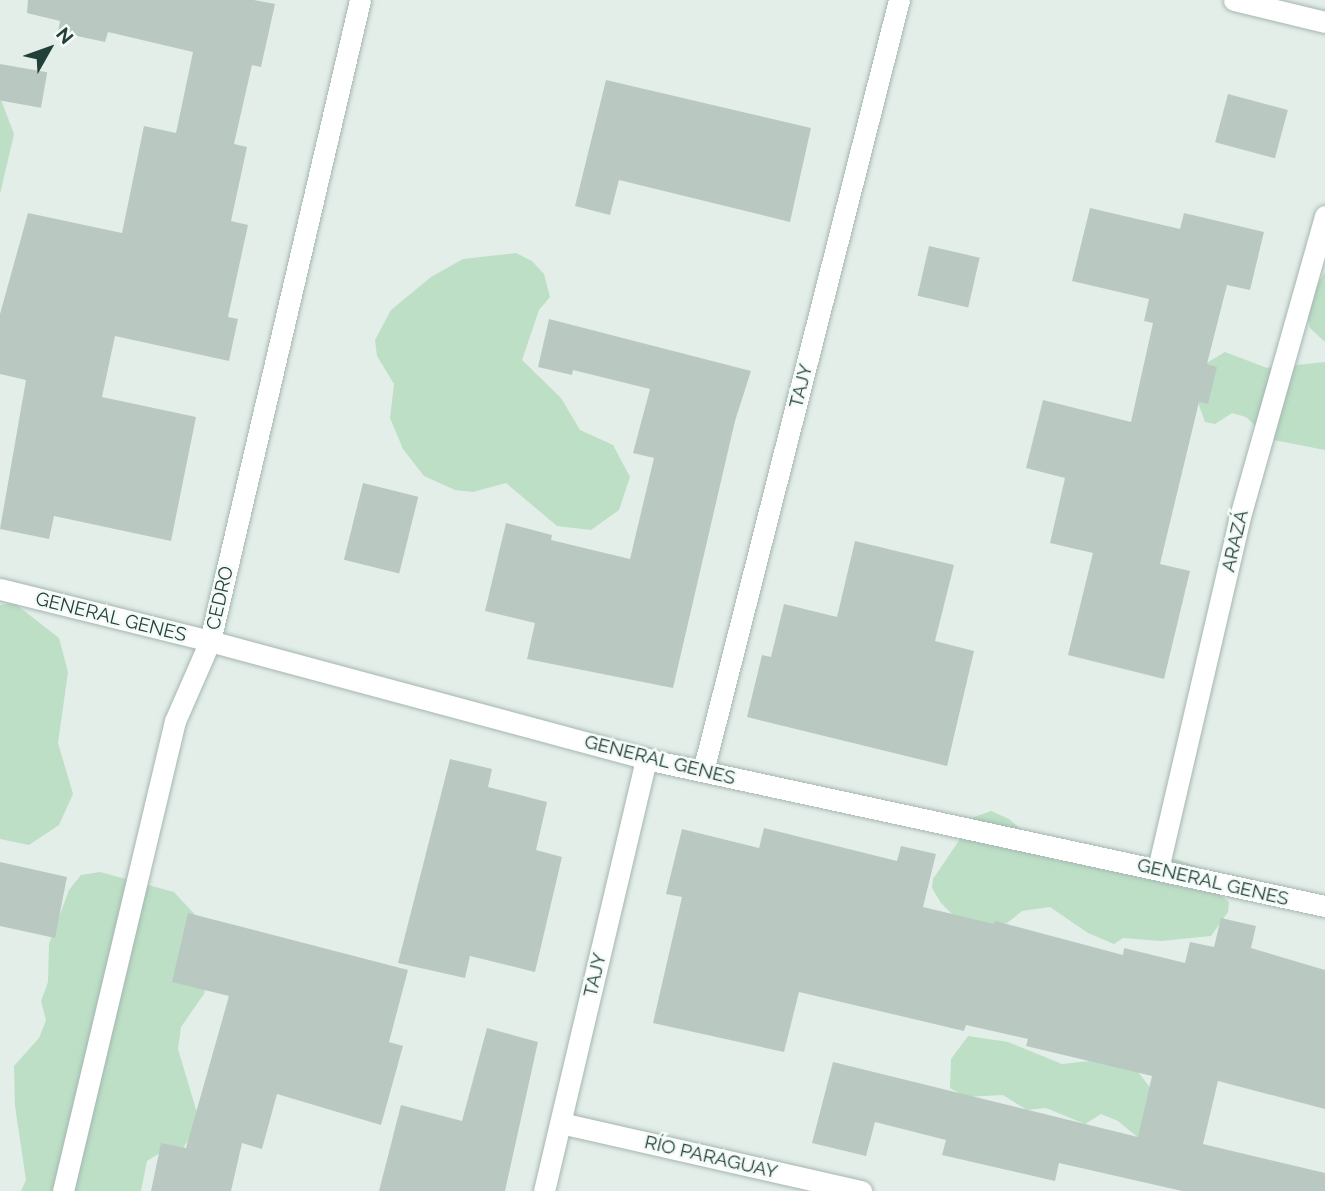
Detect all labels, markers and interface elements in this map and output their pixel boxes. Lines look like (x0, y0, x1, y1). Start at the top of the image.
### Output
north arrow (14, 14, 84, 84)
text: N (52, 23, 78, 48)
street label: TAJY (785, 362, 817, 410)
street label: ARAZÁ (1217, 508, 1253, 574)
street label: CEDRO (202, 564, 238, 632)
street label: GENERAL GENES (33, 587, 189, 647)
street label: GENERAL GENES (582, 730, 738, 790)
street label: GENERAL GENES (1135, 853, 1291, 911)
street label: TAJY (579, 951, 611, 999)
street label: RÍO PARAGUAY (642, 1131, 780, 1183)

